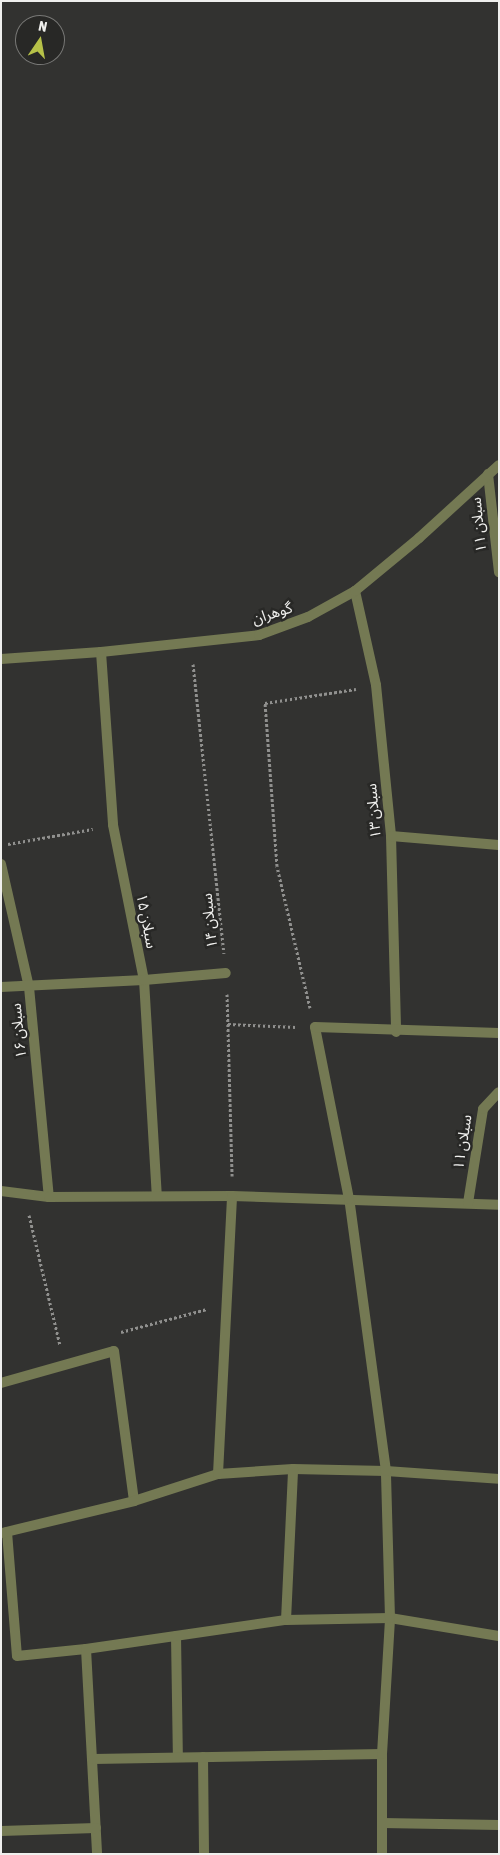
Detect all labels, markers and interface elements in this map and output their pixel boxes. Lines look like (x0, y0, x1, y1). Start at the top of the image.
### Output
north arrow (15, 15, 65, 65)
text: N (37, 18, 49, 35)
street label: سبلان ۱۱ (466, 497, 490, 553)
street label: گوهران (250, 598, 294, 628)
street label: سبلان ۱۳ (362, 783, 384, 839)
street label: سبلان ۱۵ (133, 892, 161, 950)
street label: سبلان ۱۴ (197, 893, 221, 949)
street label: سبلان ۱۶ (6, 1003, 30, 1059)
street label: سبلان ۱۱ (449, 1113, 475, 1171)

